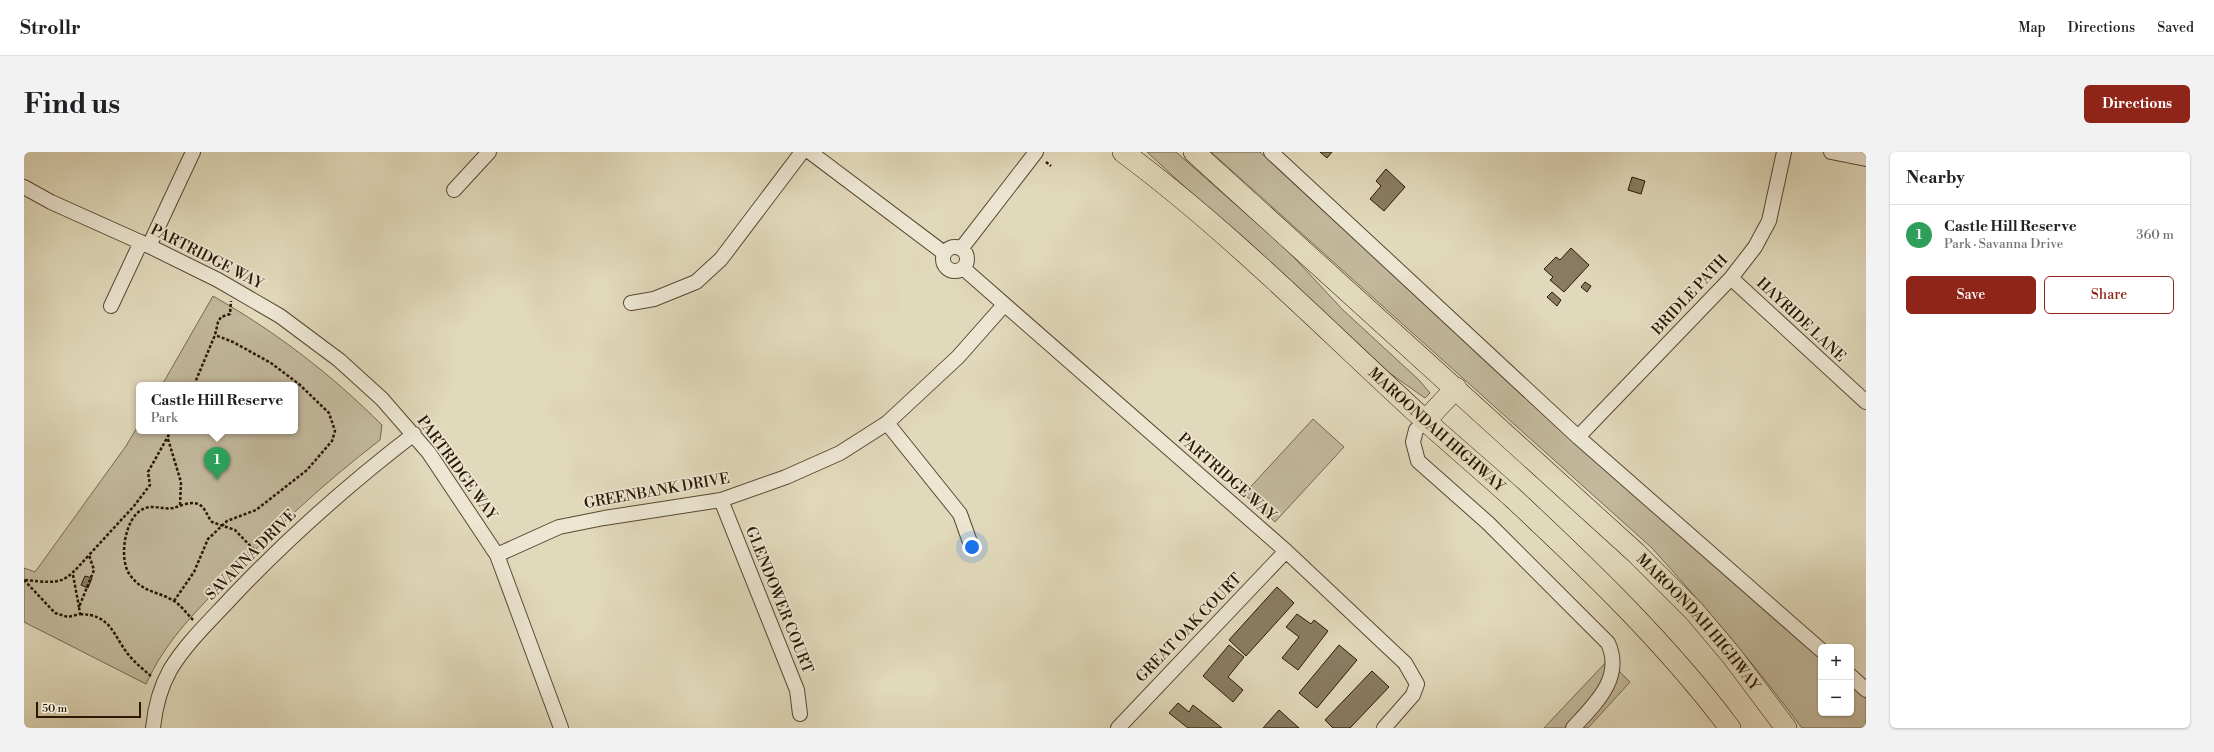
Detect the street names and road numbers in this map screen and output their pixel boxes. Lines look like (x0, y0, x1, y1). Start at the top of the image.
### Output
street label: PARTRIDGE WAY (147, 220, 268, 294)
street label: BRIDLE PATH (1647, 251, 1732, 340)
street label: HAYRIDE LANE (1752, 274, 1850, 366)
street label: MAROONDAH HIGHWAY (1364, 363, 1510, 497)
street label: PARTRIDGE WAY (413, 412, 502, 525)
street label: PARTRIDGE WAY (1174, 429, 1281, 526)
street label: GREENBANK DRIVE (583, 469, 731, 513)
street label: SAVANNA DRIVE (202, 506, 300, 604)
street label: GLENDOWER COURT (741, 524, 817, 677)
street label: MAROONDAH HIGHWAY (1632, 549, 1765, 695)
street label: GREAT OAK COURT (1132, 569, 1246, 687)

